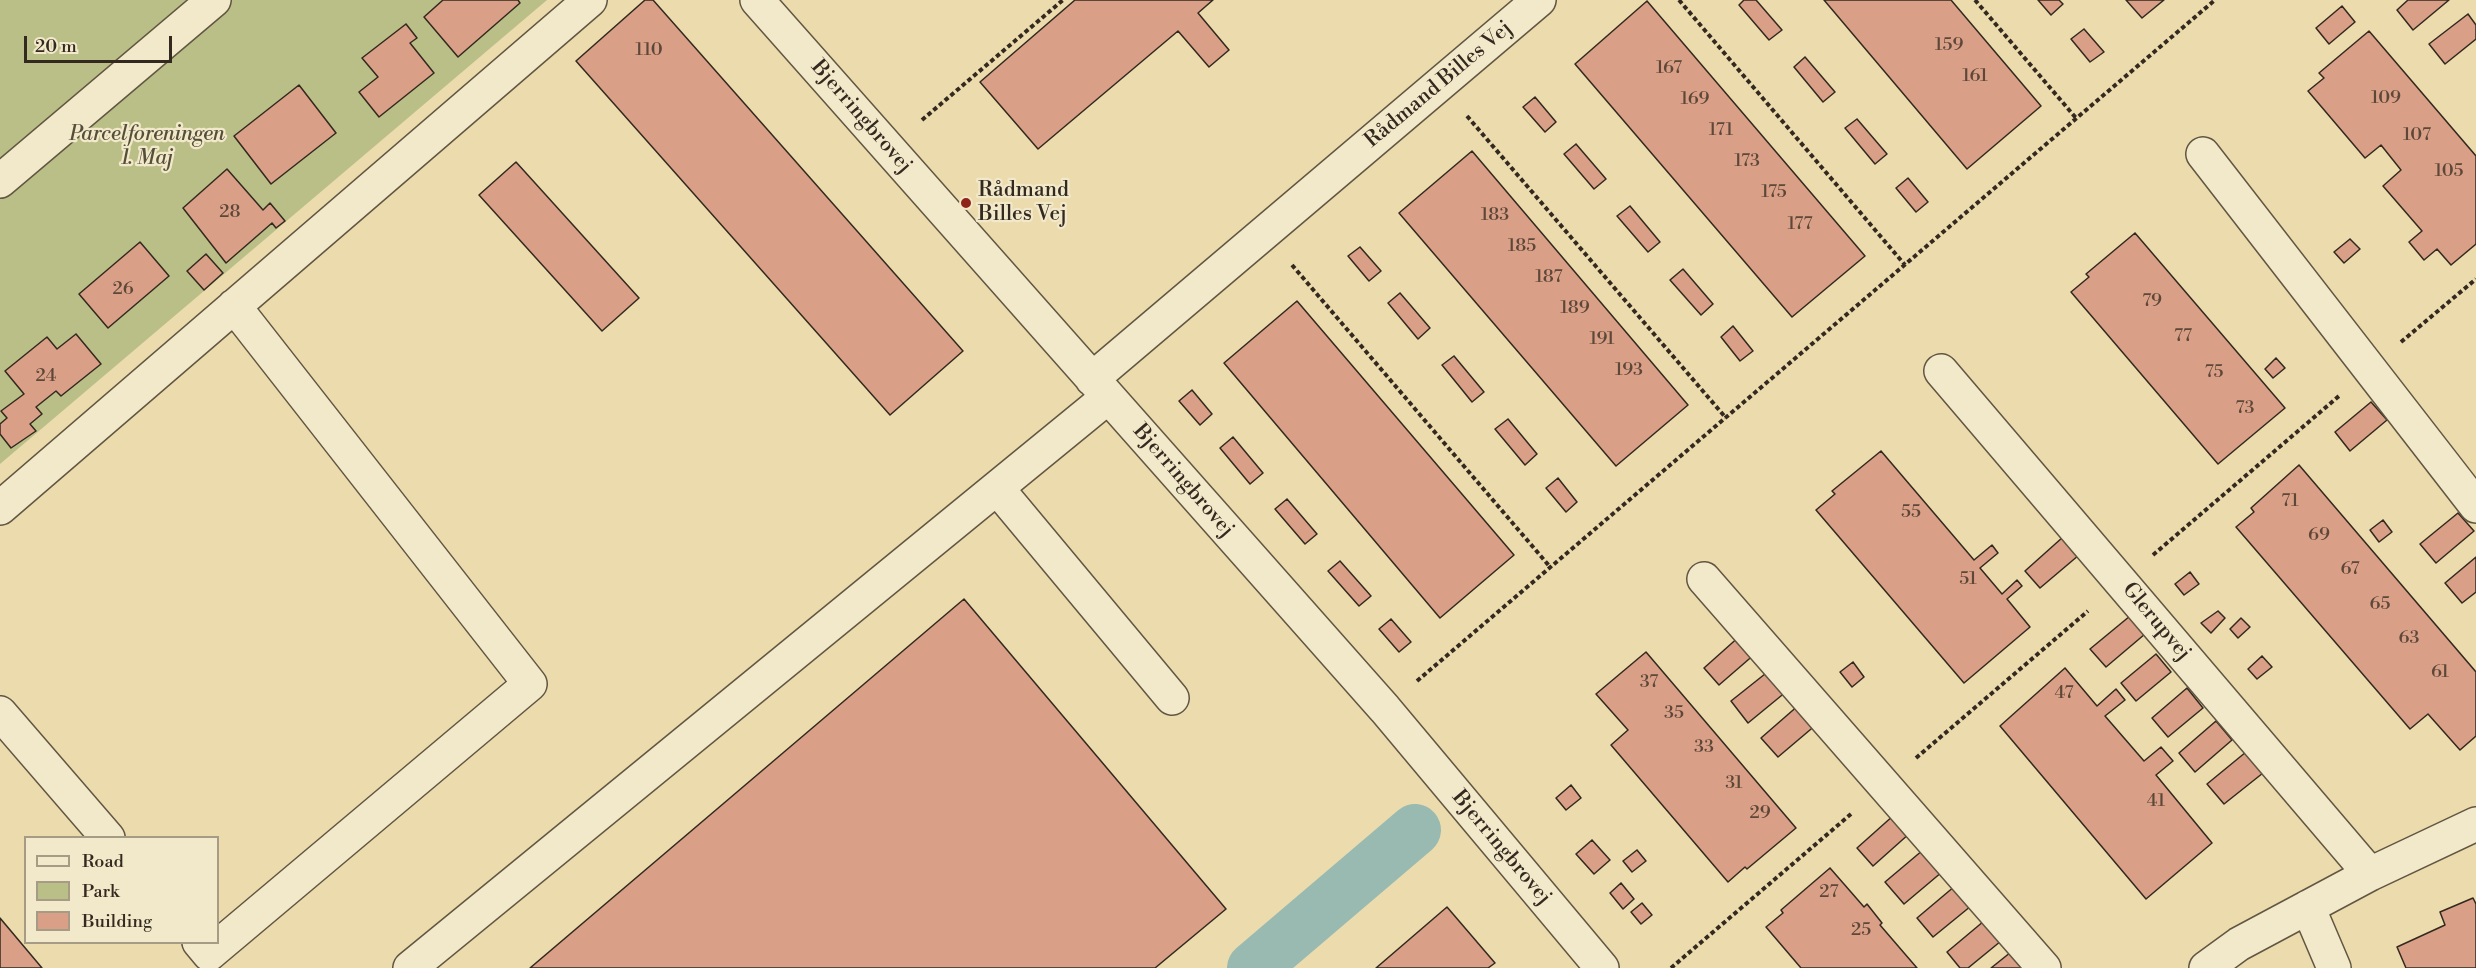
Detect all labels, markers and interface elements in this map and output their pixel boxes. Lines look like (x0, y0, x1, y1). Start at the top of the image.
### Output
street label: Rådmand Billes Vej (1360, 16, 1518, 154)
scale bar (27, 24, 176, 62)
text: 20 m (35, 35, 77, 58)
house number: 159 (1935, 35, 1963, 57)
house number: 110 (635, 40, 663, 62)
street label: Bjerringbrovej (805, 55, 917, 179)
house number: 167 (1656, 58, 1682, 80)
house number: 161 (1962, 66, 1988, 88)
house number: 109 (2371, 88, 2401, 110)
house number: 169 (1681, 89, 1709, 111)
house number: 171 (1709, 120, 1733, 142)
park label: Parcelforeningen 1. Maj (69, 122, 225, 172)
house number: 107 (2403, 125, 2431, 147)
house number: 173 (1734, 151, 1760, 173)
house number: 105 (2434, 161, 2464, 183)
place label: Rådmand Billes Vej (978, 178, 1069, 228)
house number: 175 (1761, 182, 1787, 204)
marker: Rådmand Billes Vej (959, 196, 973, 210)
house number: 28 (219, 202, 241, 224)
house number: 183 (1481, 205, 1509, 227)
house number: 177 (1788, 214, 1812, 236)
house number: 185 (1508, 236, 1536, 258)
house number: 187 (1535, 267, 1563, 289)
house number: 26 (112, 279, 134, 301)
house number: 79 (2142, 291, 2162, 313)
house number: 189 (1560, 298, 1590, 320)
house number: 77 (2174, 326, 2192, 348)
house number: 191 (1589, 329, 1615, 351)
house number: 193 (1615, 360, 1643, 382)
house number: 75 (2205, 362, 2223, 384)
house number: 24 (35, 366, 57, 388)
house number: 73 (2236, 398, 2254, 420)
street label: Bjerringbrovej (1127, 419, 1239, 543)
house number: 71 (2281, 491, 2299, 513)
house number: 55 (1901, 502, 1921, 524)
house number: 69 (2308, 525, 2330, 547)
house number: 67 (2340, 559, 2360, 581)
house number: 51 (1959, 569, 1977, 591)
street label: Glerupvej (2116, 578, 2196, 666)
house number: 65 (2370, 594, 2390, 616)
house number: 63 (2399, 628, 2419, 650)
house number: 61 (2431, 662, 2449, 684)
house number: 37 (1640, 672, 1658, 694)
house number: 47 (2054, 683, 2074, 705)
house number: 35 (1664, 703, 1684, 725)
house number: 33 (1694, 737, 1714, 759)
house number: 31 (1725, 773, 1743, 795)
street label: Bjerringbrovej (1446, 786, 1556, 910)
house number: 41 (2147, 791, 2165, 813)
house number: 29 (1749, 803, 1771, 825)
legend (24, 836, 219, 944)
text: Road (82, 850, 124, 873)
text: Park (82, 880, 119, 903)
house number: 27 (1819, 882, 1839, 904)
text: Building (82, 910, 152, 933)
house number: 25 (1851, 920, 1871, 942)

